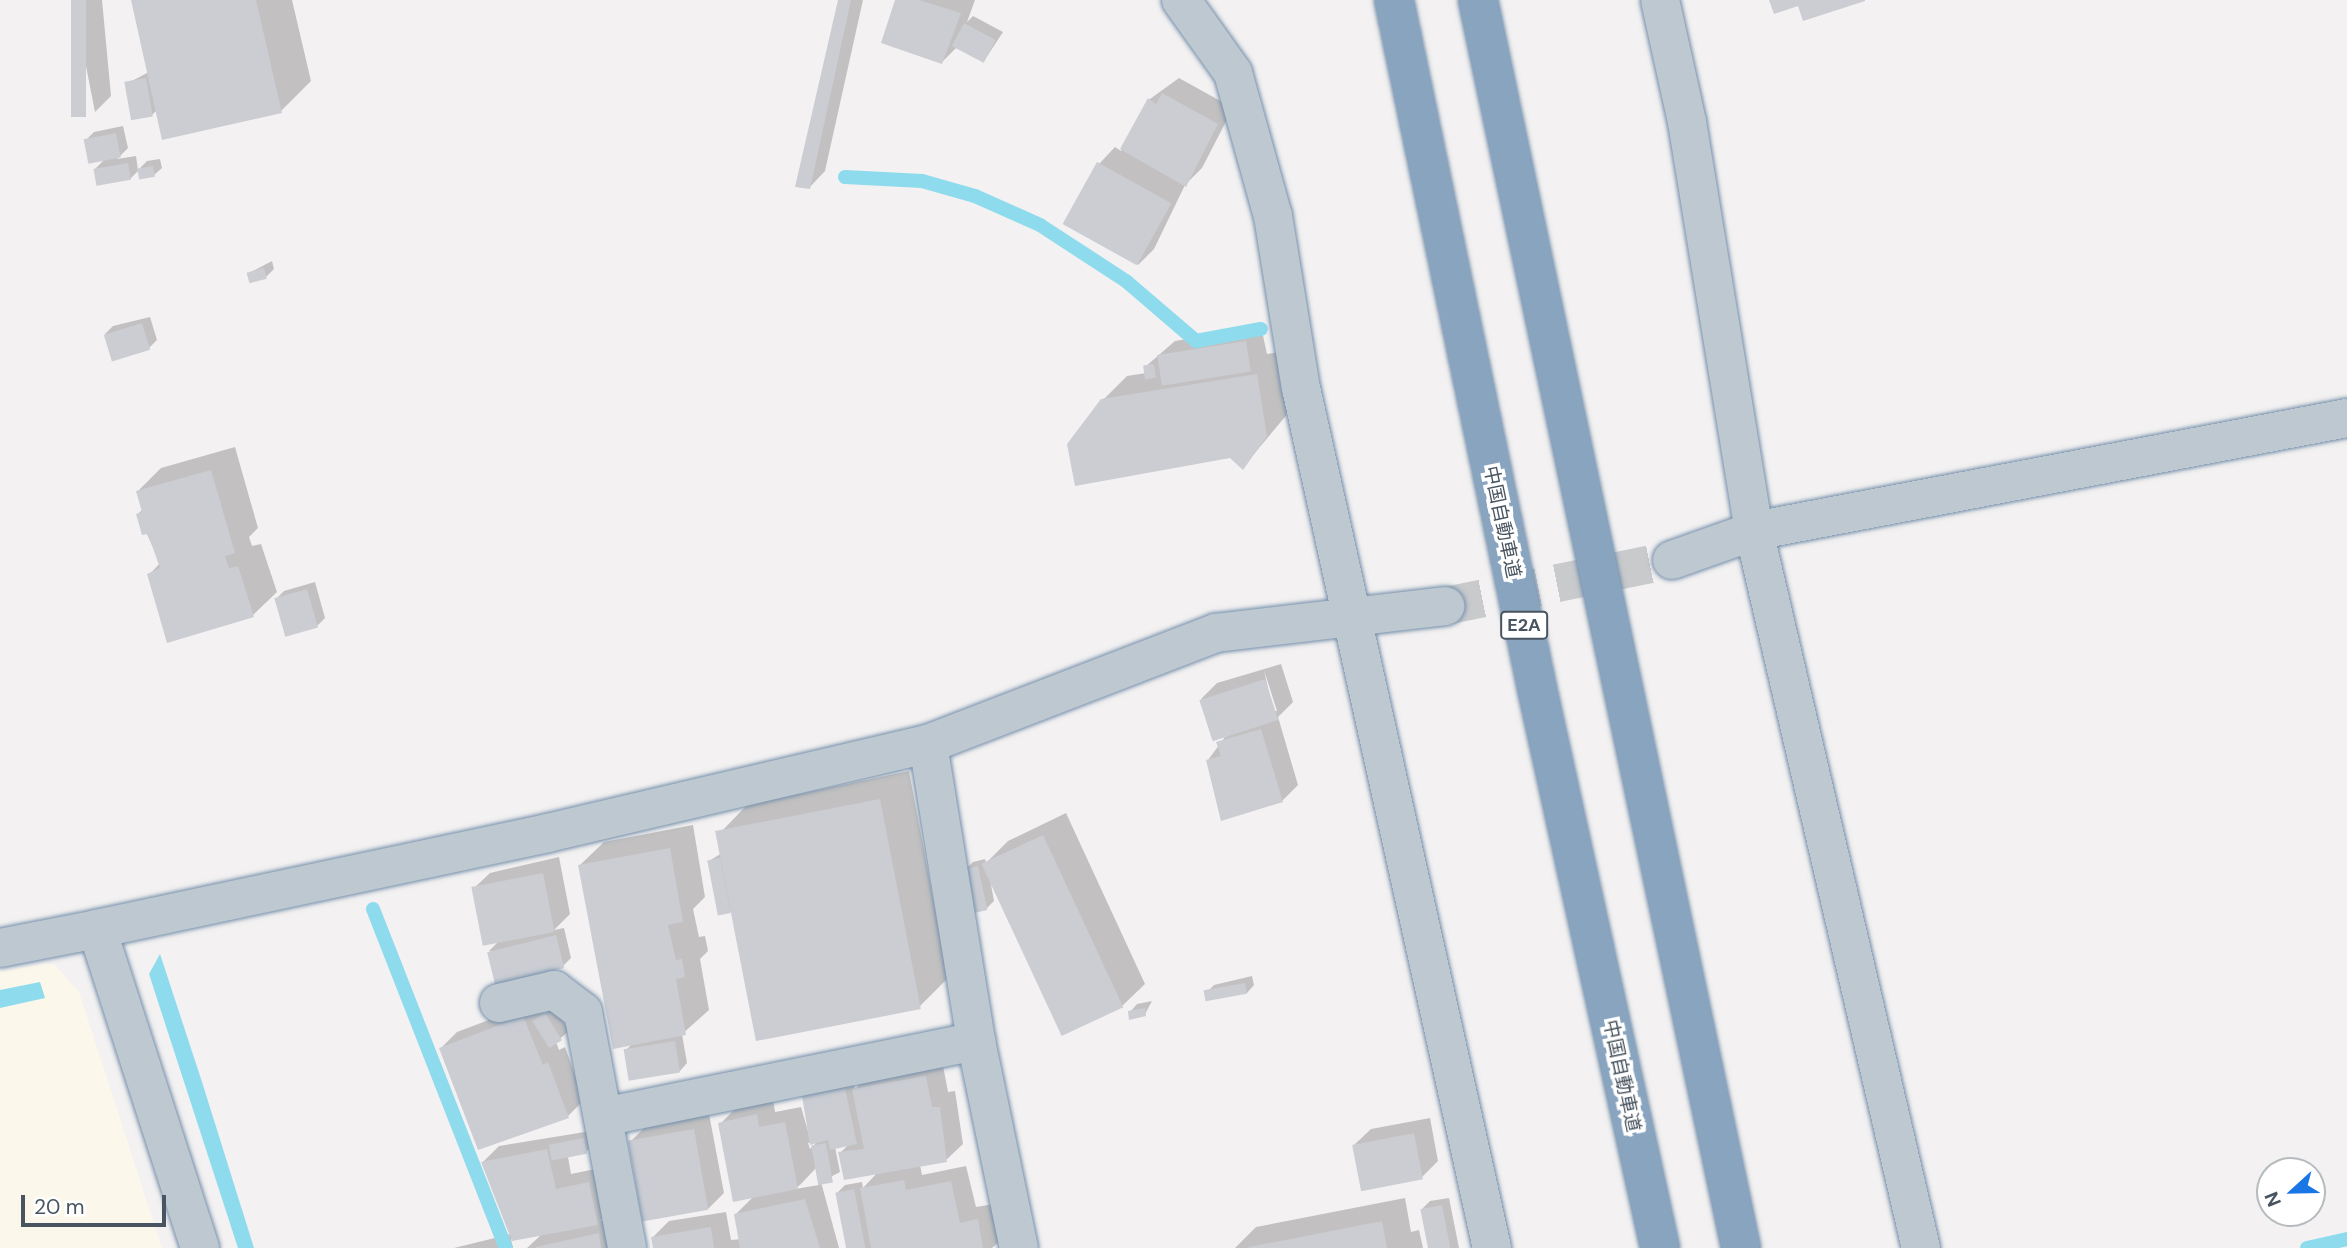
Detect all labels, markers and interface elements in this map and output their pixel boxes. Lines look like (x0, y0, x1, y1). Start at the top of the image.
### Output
street label: 中国自動車道 (1479, 464, 1525, 580)
road number: E2A (1500, 610, 1548, 640)
street label: 中国自動車道 (1599, 1018, 1645, 1134)
north arrow (2256, 1157, 2326, 1227)
scale bar (24, 1182, 170, 1226)
text: N (2259, 1188, 2287, 1210)
text: 20 m (34, 1193, 85, 1221)

